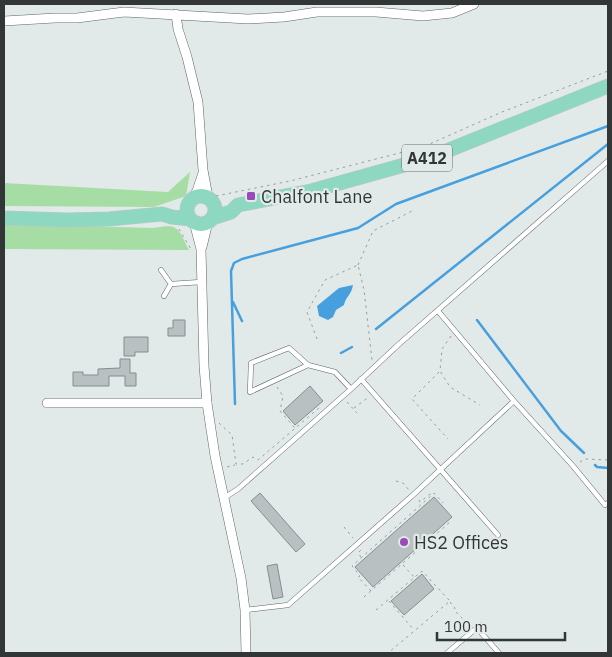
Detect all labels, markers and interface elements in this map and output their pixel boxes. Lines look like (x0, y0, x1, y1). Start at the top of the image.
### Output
road number: A412 (402, 144, 452, 172)
place label: Chalfont Lane (261, 185, 372, 208)
marker: Chalfont Lane (245, 190, 257, 202)
place label: HS2 Offices (414, 531, 509, 554)
marker: HS2 Offices (398, 536, 410, 548)
scale bar (437, 610, 564, 642)
text: 100 m (444, 617, 488, 636)

